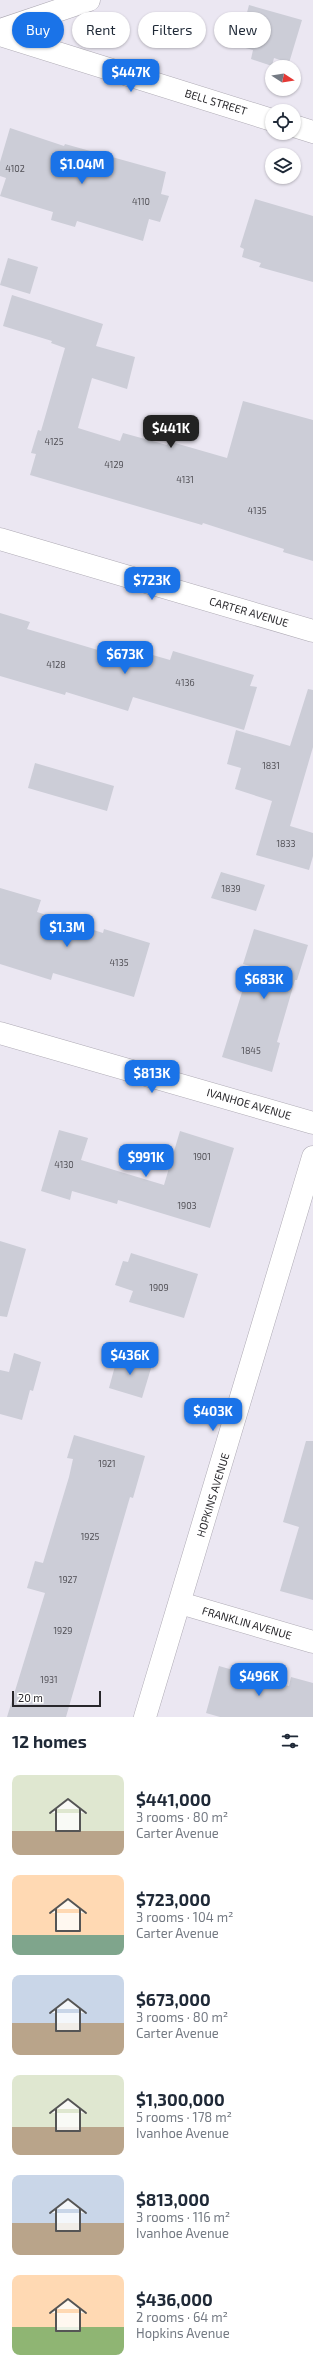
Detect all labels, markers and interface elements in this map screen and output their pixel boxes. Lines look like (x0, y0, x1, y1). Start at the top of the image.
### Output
chip: Buy (12, 12, 64, 48)
chip: Rent (72, 12, 130, 48)
chip: Filters (138, 12, 206, 48)
chip: New (214, 12, 271, 48)
pin: $447K (103, 59, 159, 93)
north arrow (265, 60, 301, 96)
map controls (265, 60, 301, 184)
text: $447K (111, 64, 151, 80)
street label: BELL STREET (183, 86, 249, 117)
button: locate (265, 104, 301, 140)
button: layers (265, 148, 301, 184)
pin: $1.04M (49, 151, 115, 185)
text: $1.04M (60, 156, 104, 172)
house number: 4102 (5, 163, 25, 174)
house number: 4110 (132, 196, 150, 207)
pin: $441K (143, 415, 199, 449)
text: $441K (152, 420, 190, 436)
house number: 4125 (45, 436, 64, 447)
house number: 4129 (104, 459, 124, 470)
house number: 4131 (176, 474, 194, 485)
house number: 4135 (248, 505, 267, 516)
pin: $723K (124, 567, 180, 601)
text: $723K (133, 572, 171, 588)
street label: CARTER AVENUE (208, 594, 290, 629)
pin: $673K (97, 641, 153, 675)
text: $673K (106, 646, 144, 662)
house number: 4128 (46, 659, 66, 670)
house number: 4136 (175, 677, 195, 688)
house number: 1831 (262, 760, 280, 771)
house number: 1833 (276, 838, 296, 849)
house number: 1839 (221, 883, 241, 894)
pin: $1.3M (39, 914, 95, 948)
text: $1.3M (49, 919, 85, 935)
house number: 4135 (110, 957, 129, 968)
pin: $683K (236, 966, 292, 1000)
text: $683K (245, 971, 283, 987)
house number: 1845 (241, 1045, 261, 1056)
pin: $813K (124, 1060, 180, 1094)
text: $813K (134, 1065, 170, 1081)
street label: IVANHOE AVENUE (205, 1085, 293, 1122)
pin: $991K (118, 1144, 174, 1178)
text: $991K (128, 1149, 164, 1165)
house number: 1901 (193, 1151, 211, 1162)
house number: 4130 (54, 1159, 74, 1170)
house number: 1903 (177, 1200, 197, 1211)
house number: 1909 (149, 1282, 169, 1293)
pin: $436K (102, 1342, 158, 1376)
text: $436K (110, 1347, 150, 1363)
pin: $403K (185, 1398, 241, 1432)
text: $403K (193, 1403, 233, 1419)
street label: HOPKINS AVENUE (194, 1451, 231, 1538)
house number: 1921 (98, 1458, 116, 1469)
house number: 1925 (81, 1531, 99, 1542)
house number: 1927 (59, 1574, 78, 1585)
street label: FRANKLIN AVENUE (201, 1603, 294, 1642)
house number: 1929 (54, 1625, 72, 1636)
pin: $496K (231, 1663, 287, 1697)
text: $496K (239, 1668, 279, 1684)
house number: 1931 (40, 1674, 58, 1685)
scale bar (12, 1689, 101, 1708)
text: 20 m (18, 1691, 43, 1704)
icon: filters (279, 1730, 301, 1752)
text: 12 homes (12, 1731, 87, 1751)
text: $441,000 (136, 1789, 211, 1809)
icon: home (44, 1791, 92, 1839)
text: 3 rooms · 80 m² (136, 1809, 228, 1825)
text: Carter Avenue (136, 1825, 219, 1841)
text: $723,000 (136, 1889, 211, 1909)
icon: home (44, 1891, 92, 1939)
text: 3 rooms · 104 m² (136, 1909, 233, 1925)
text: Carter Avenue (136, 1925, 219, 1941)
text: $673,000 (136, 1989, 211, 2009)
icon: home (44, 1991, 92, 2039)
text: 3 rooms · 80 m² (136, 2009, 228, 2025)
text: Carter Avenue (136, 2025, 219, 2041)
text: $1,300,000 (136, 2089, 225, 2109)
icon: home (44, 2091, 92, 2139)
text: 5 rooms · 178 m² (136, 2109, 232, 2125)
text: Ivanhoe Avenue (136, 2125, 229, 2141)
text: $813,000 (136, 2189, 210, 2209)
icon: home (44, 2191, 92, 2239)
text: 3 rooms · 116 m² (136, 2209, 230, 2225)
text: Ivanhoe Avenue (136, 2225, 229, 2241)
text: $436,000 (136, 2289, 213, 2309)
icon: home (44, 2291, 92, 2339)
text: 2 rooms · 64 m² (136, 2309, 228, 2325)
text: Hopkins Avenue (136, 2325, 230, 2341)

